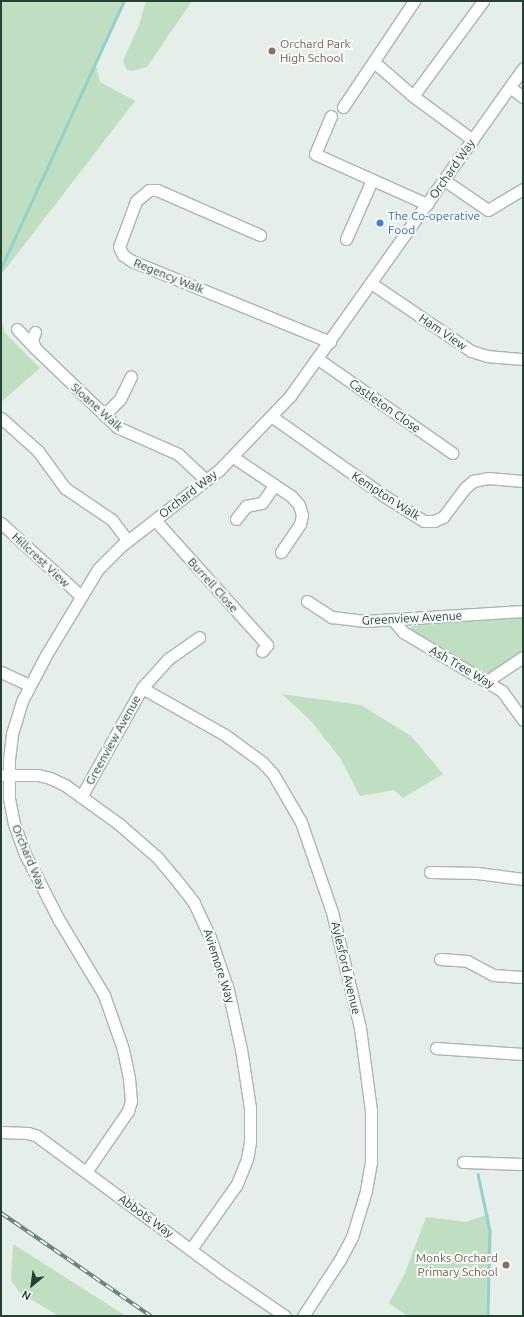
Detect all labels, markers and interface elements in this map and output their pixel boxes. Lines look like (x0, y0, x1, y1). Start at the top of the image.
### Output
place label: Orchard Park High School (280, 37, 351, 65)
marker: Orchard Park High School (267, 46, 277, 56)
street label: Orchard Way (426, 136, 478, 202)
place label: The Co-operative Food (388, 209, 480, 237)
marker: The Co-operative Food (375, 218, 385, 228)
street label: Regency Walk (132, 255, 206, 297)
street label: Ham View (416, 311, 470, 353)
street label: Castleton Close (347, 376, 423, 436)
street label: Sloane Walk (68, 380, 126, 434)
street label: Orchard Way (156, 467, 220, 521)
street label: Kempton Walk (349, 469, 423, 523)
street label: Hillcrest View (9, 530, 73, 590)
street label: Burrell Close (185, 555, 241, 615)
street label: Greenview Avenue (361, 608, 463, 628)
street label: Ash Tree Way (427, 643, 497, 691)
street label: Greenview Avenue (82, 693, 144, 787)
street label: Orchard Way (9, 822, 49, 892)
street label: Aylesford Avenue (328, 920, 364, 1016)
street label: Aviemore Way (200, 927, 238, 1005)
street label: Abbots Way (116, 1191, 176, 1241)
place label: Monks Orchard Primary School (416, 1251, 498, 1279)
marker: Monks Orchard Primary School (501, 1260, 511, 1270)
north arrow (12, 1265, 52, 1305)
text: N (20, 1288, 33, 1303)

